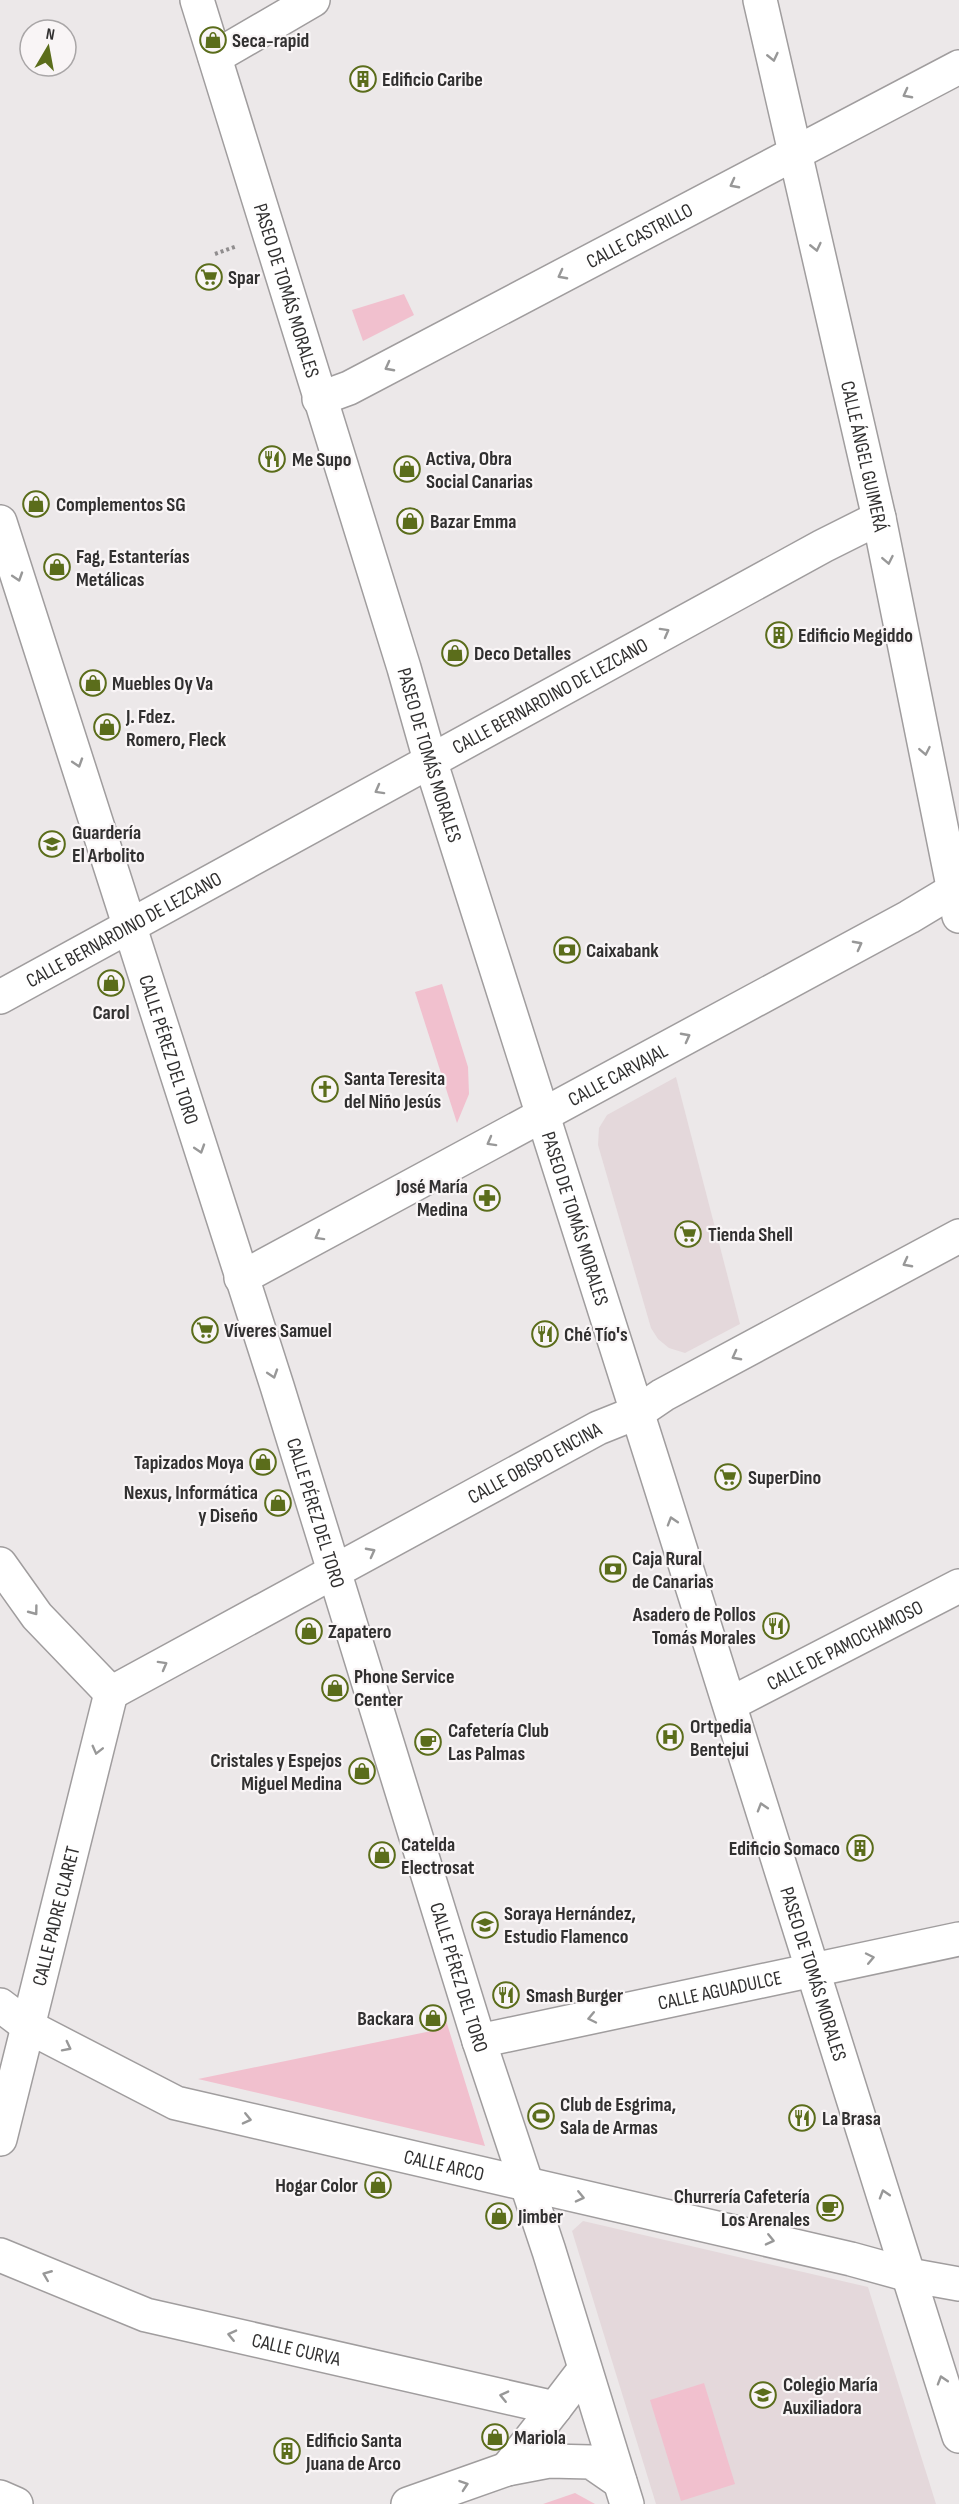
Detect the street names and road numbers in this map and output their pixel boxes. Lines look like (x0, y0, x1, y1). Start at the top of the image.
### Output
street label: CALLE CASTRILLO (582, 198, 697, 274)
street label: PASEO DE TOMÁS MORALES (248, 201, 324, 381)
street label: CALLE ÁNGEL GUIMERÁ (835, 379, 893, 534)
street label: CALLE BERNARDINO DE LEZCANO (448, 633, 652, 760)
street label: PASEO DE TOMÁS MORALES (392, 665, 466, 845)
street label: CALLE BERNARDINO DE LEZCANO (22, 867, 226, 993)
street label: CALLE PÉREZ DEL TORO (133, 972, 203, 1128)
street label: CALLE CARVAJAL (564, 1039, 672, 1112)
street label: PASEO DE TOMÁS MORALES (536, 1129, 613, 1309)
street label: CALLE OBISPO ENCINA (464, 1417, 606, 1510)
street label: CALLE PÉREZ DEL TORO (281, 1435, 350, 1591)
street label: CALLE DE PAMOCHAMOSO (763, 1596, 927, 1696)
street label: CALLE PADRE CLARET (28, 1844, 85, 1988)
street label: PASEO DE TOMÁS MORALES (774, 1884, 851, 2064)
street label: CALLE PÉREZ DEL TORO (424, 1900, 493, 2056)
street label: CALLE AGUADULCE (656, 1966, 784, 2016)
street label: CALLE ARCO (401, 2145, 486, 2187)
street label: CALLE CURVA (249, 2328, 343, 2372)

